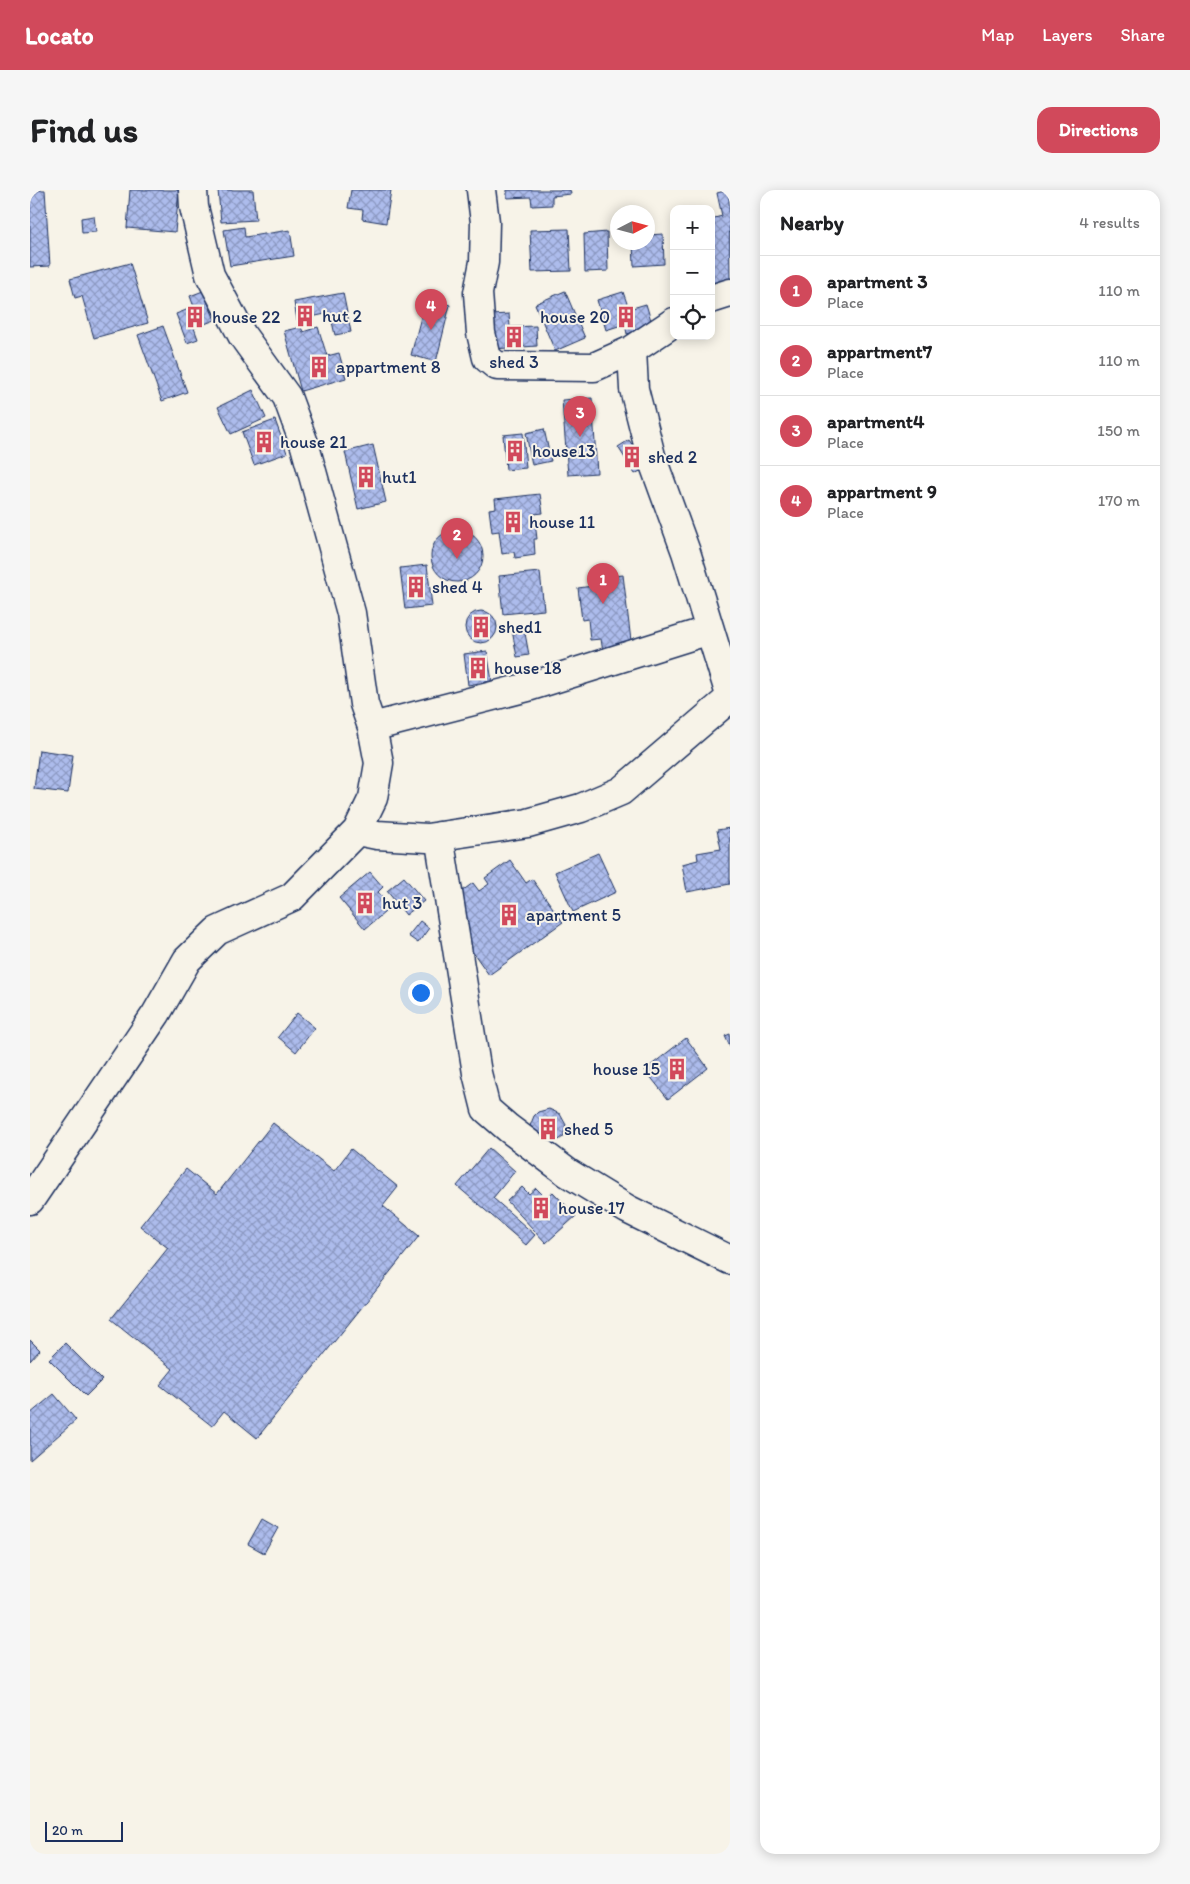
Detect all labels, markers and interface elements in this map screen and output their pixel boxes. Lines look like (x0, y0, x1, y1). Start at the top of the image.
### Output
text: Locato (25, 21, 94, 50)
text: Map (981, 24, 1014, 46)
text: Layers (1042, 24, 1092, 46)
text: Share (1120, 24, 1165, 46)
button: Directions (1037, 107, 1160, 153)
text: Find us (30, 109, 138, 151)
north arrow (610, 205, 655, 250)
map controls (670, 205, 715, 340)
button: + (670, 205, 715, 250)
text: Nearby (780, 210, 844, 235)
text: 4 results (1079, 213, 1140, 232)
button: − (670, 250, 715, 295)
text: apartment 3 (827, 270, 928, 293)
text: 1 (792, 281, 800, 300)
text: 110 m (1098, 281, 1140, 300)
pin: 4 (415, 289, 447, 330)
text: Place (827, 293, 864, 312)
button: locate (670, 295, 715, 340)
building icon: hut 2 (292, 303, 318, 329)
building icon: house 22 (182, 304, 208, 330)
building icon: house 20 (613, 304, 639, 330)
place label: hut 2 (322, 305, 362, 327)
place label: house 22 (212, 306, 281, 328)
place label: house 20 (540, 306, 610, 328)
building icon: shed 3 (501, 324, 527, 350)
text: appartment7 (827, 340, 932, 363)
place label: shed 3 (489, 351, 539, 373)
text: 2 (792, 351, 800, 370)
text: 110 m (1098, 351, 1140, 370)
building icon: appartment 8 (306, 354, 332, 380)
place label: appartment 8 (336, 356, 441, 378)
text: Place (827, 363, 864, 382)
pin: 3 (564, 396, 596, 437)
text: apartment4 (827, 410, 924, 433)
text: 3 (792, 421, 800, 440)
text: 150 m (1097, 421, 1140, 440)
building icon: house 21 (251, 429, 277, 455)
place label: house 21 (280, 431, 347, 453)
text: Place (827, 433, 864, 452)
building icon: house13 (502, 438, 528, 464)
place label: house13 (532, 440, 596, 462)
building icon: shed 2 (619, 444, 645, 470)
place label: shed 2 (648, 446, 698, 468)
building icon: hut1 (353, 464, 379, 490)
place label: hut1 (382, 466, 417, 488)
text: appartment 9 (827, 480, 937, 503)
text: 4 (791, 491, 801, 510)
text: 170 m (1098, 491, 1140, 510)
text: Place (827, 503, 864, 522)
building icon: house 11 (500, 509, 526, 535)
place label: house 11 (529, 511, 595, 533)
pin: 2 (441, 518, 473, 559)
pin: 1 (587, 563, 619, 604)
building icon: shed 4 (403, 574, 429, 600)
place label: shed 4 (432, 576, 483, 598)
building icon: shed1 (468, 614, 494, 640)
place label: shed1 (498, 616, 542, 638)
building icon: house 18 (465, 655, 491, 681)
place label: house 18 (494, 657, 562, 679)
building icon: hut 3 (352, 890, 378, 916)
place label: hut 3 (382, 892, 422, 914)
building icon: apartment 5 (496, 902, 522, 928)
place label: apartment 5 (526, 904, 621, 926)
your location (408, 980, 434, 1006)
building icon: house 15 (664, 1056, 690, 1082)
place label: house 15 (593, 1058, 660, 1080)
building icon: shed 5 (535, 1116, 561, 1142)
place label: shed 5 (564, 1118, 613, 1140)
building icon: house 17 (528, 1195, 554, 1221)
place label: house 17 (558, 1197, 625, 1219)
scale bar (45, 1819, 122, 1842)
text: 20 m (52, 1822, 83, 1839)

